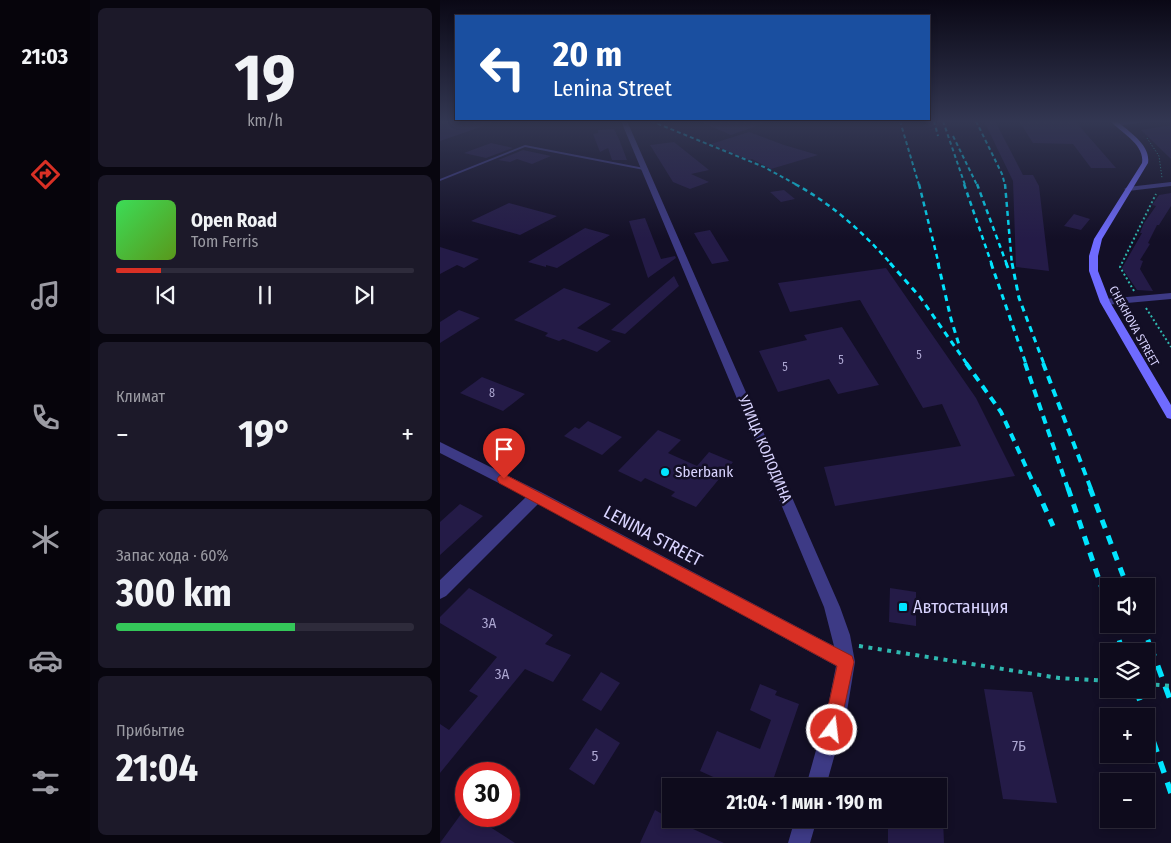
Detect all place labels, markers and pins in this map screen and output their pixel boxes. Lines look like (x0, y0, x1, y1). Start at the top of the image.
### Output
pin (483, 428, 525, 479)
place label: Sberbank (675, 463, 733, 481)
marker: Sberbank (659, 466, 671, 478)
place label: Автостанция (913, 596, 1008, 618)
marker: Автостанция (897, 601, 909, 613)

